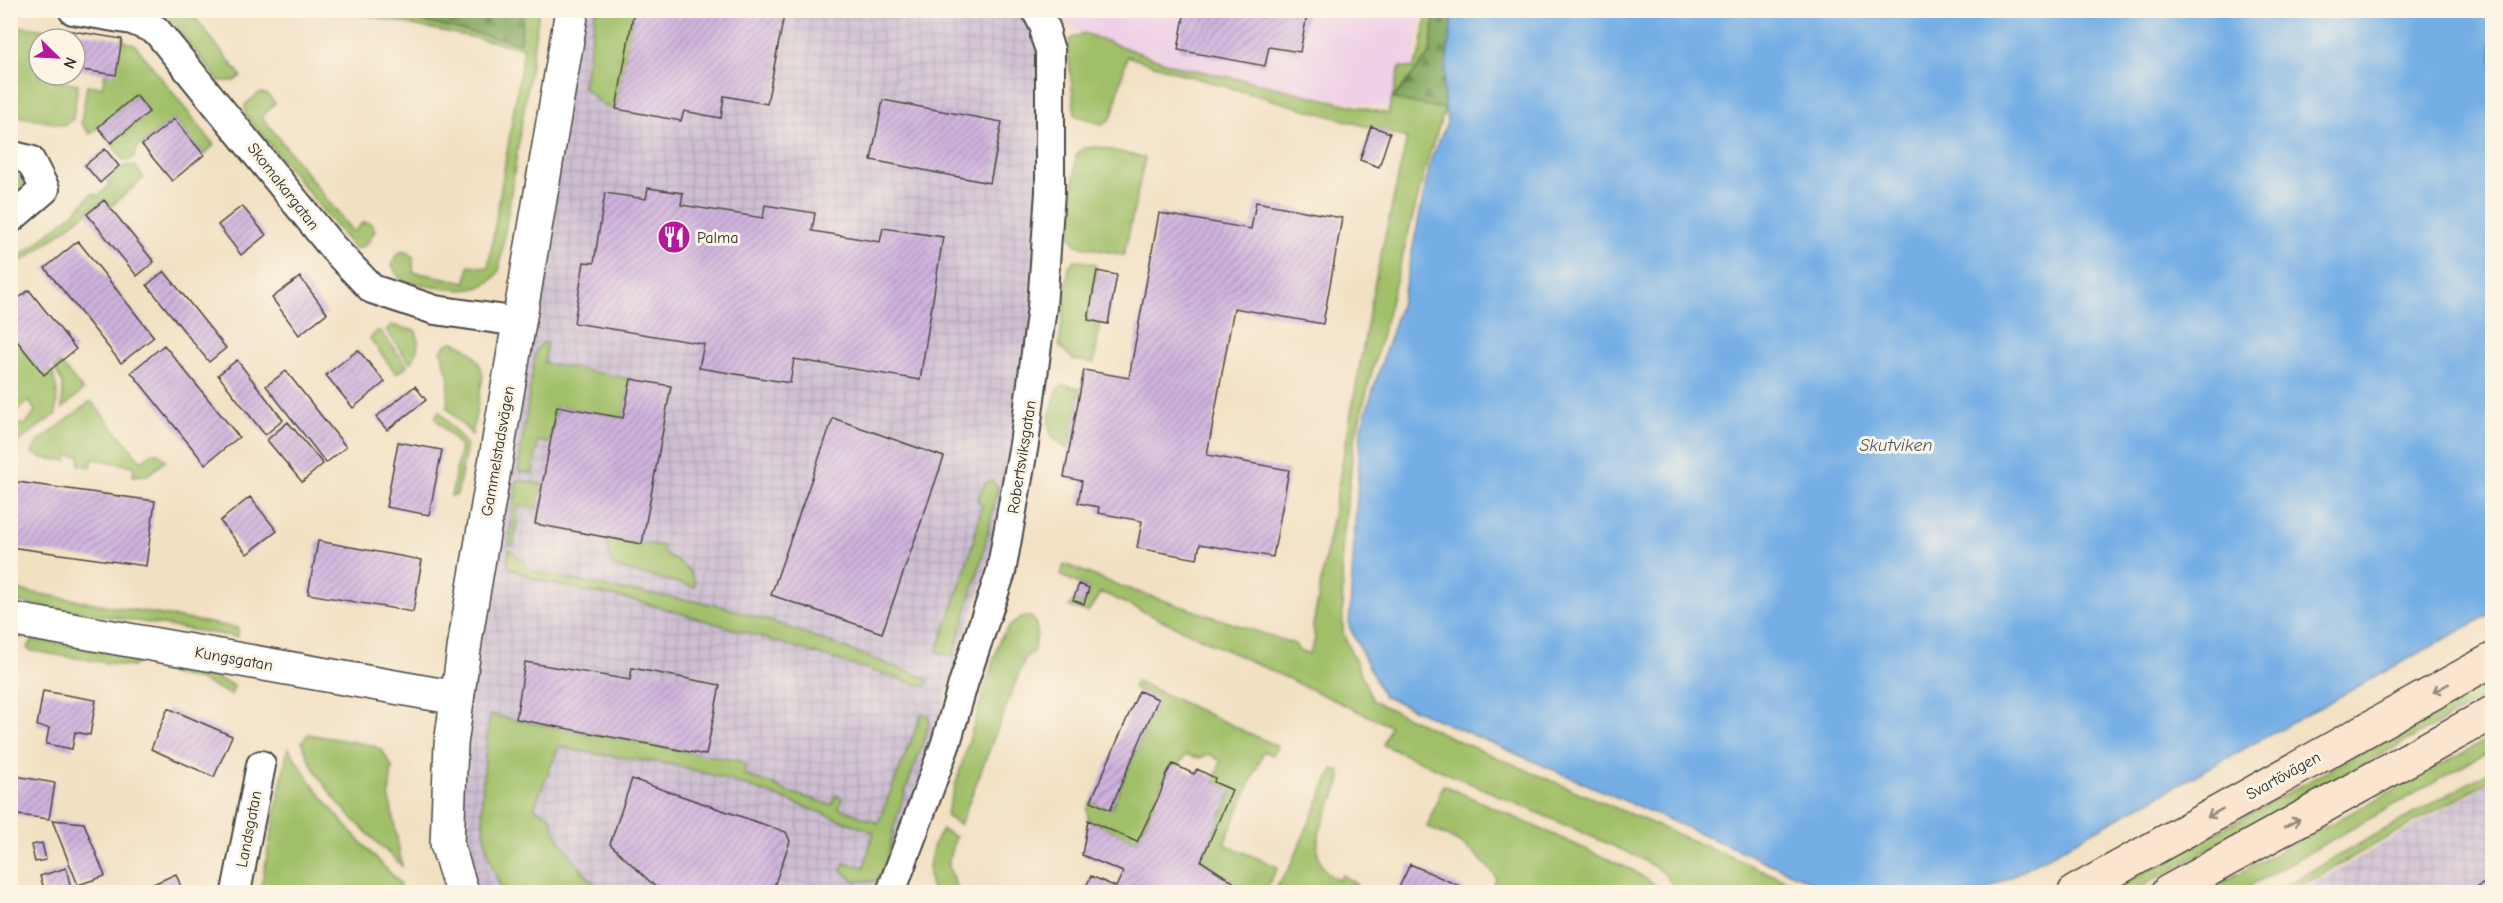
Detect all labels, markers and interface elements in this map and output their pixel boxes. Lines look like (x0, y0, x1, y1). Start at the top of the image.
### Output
north arrow (27, 27, 87, 87)
text: N (59, 54, 80, 71)
street label: Skomakargatan (244, 139, 323, 234)
restaurant icon: Palma (656, 219, 692, 255)
place label: Palma (697, 229, 739, 247)
street label: Gammelstadsvägen (478, 385, 518, 518)
street label: Robertsviksgatan (1004, 399, 1040, 515)
water label: Skutviken (1859, 435, 1933, 456)
street label: Kungsgatan (193, 643, 274, 675)
one-way arrow (2433, 682, 2450, 694)
street label: Svartövägen (2243, 748, 2324, 804)
street label: Landsgatan (233, 789, 265, 869)
one-way arrow (2207, 808, 2225, 819)
one-way arrow (2283, 817, 2301, 828)

